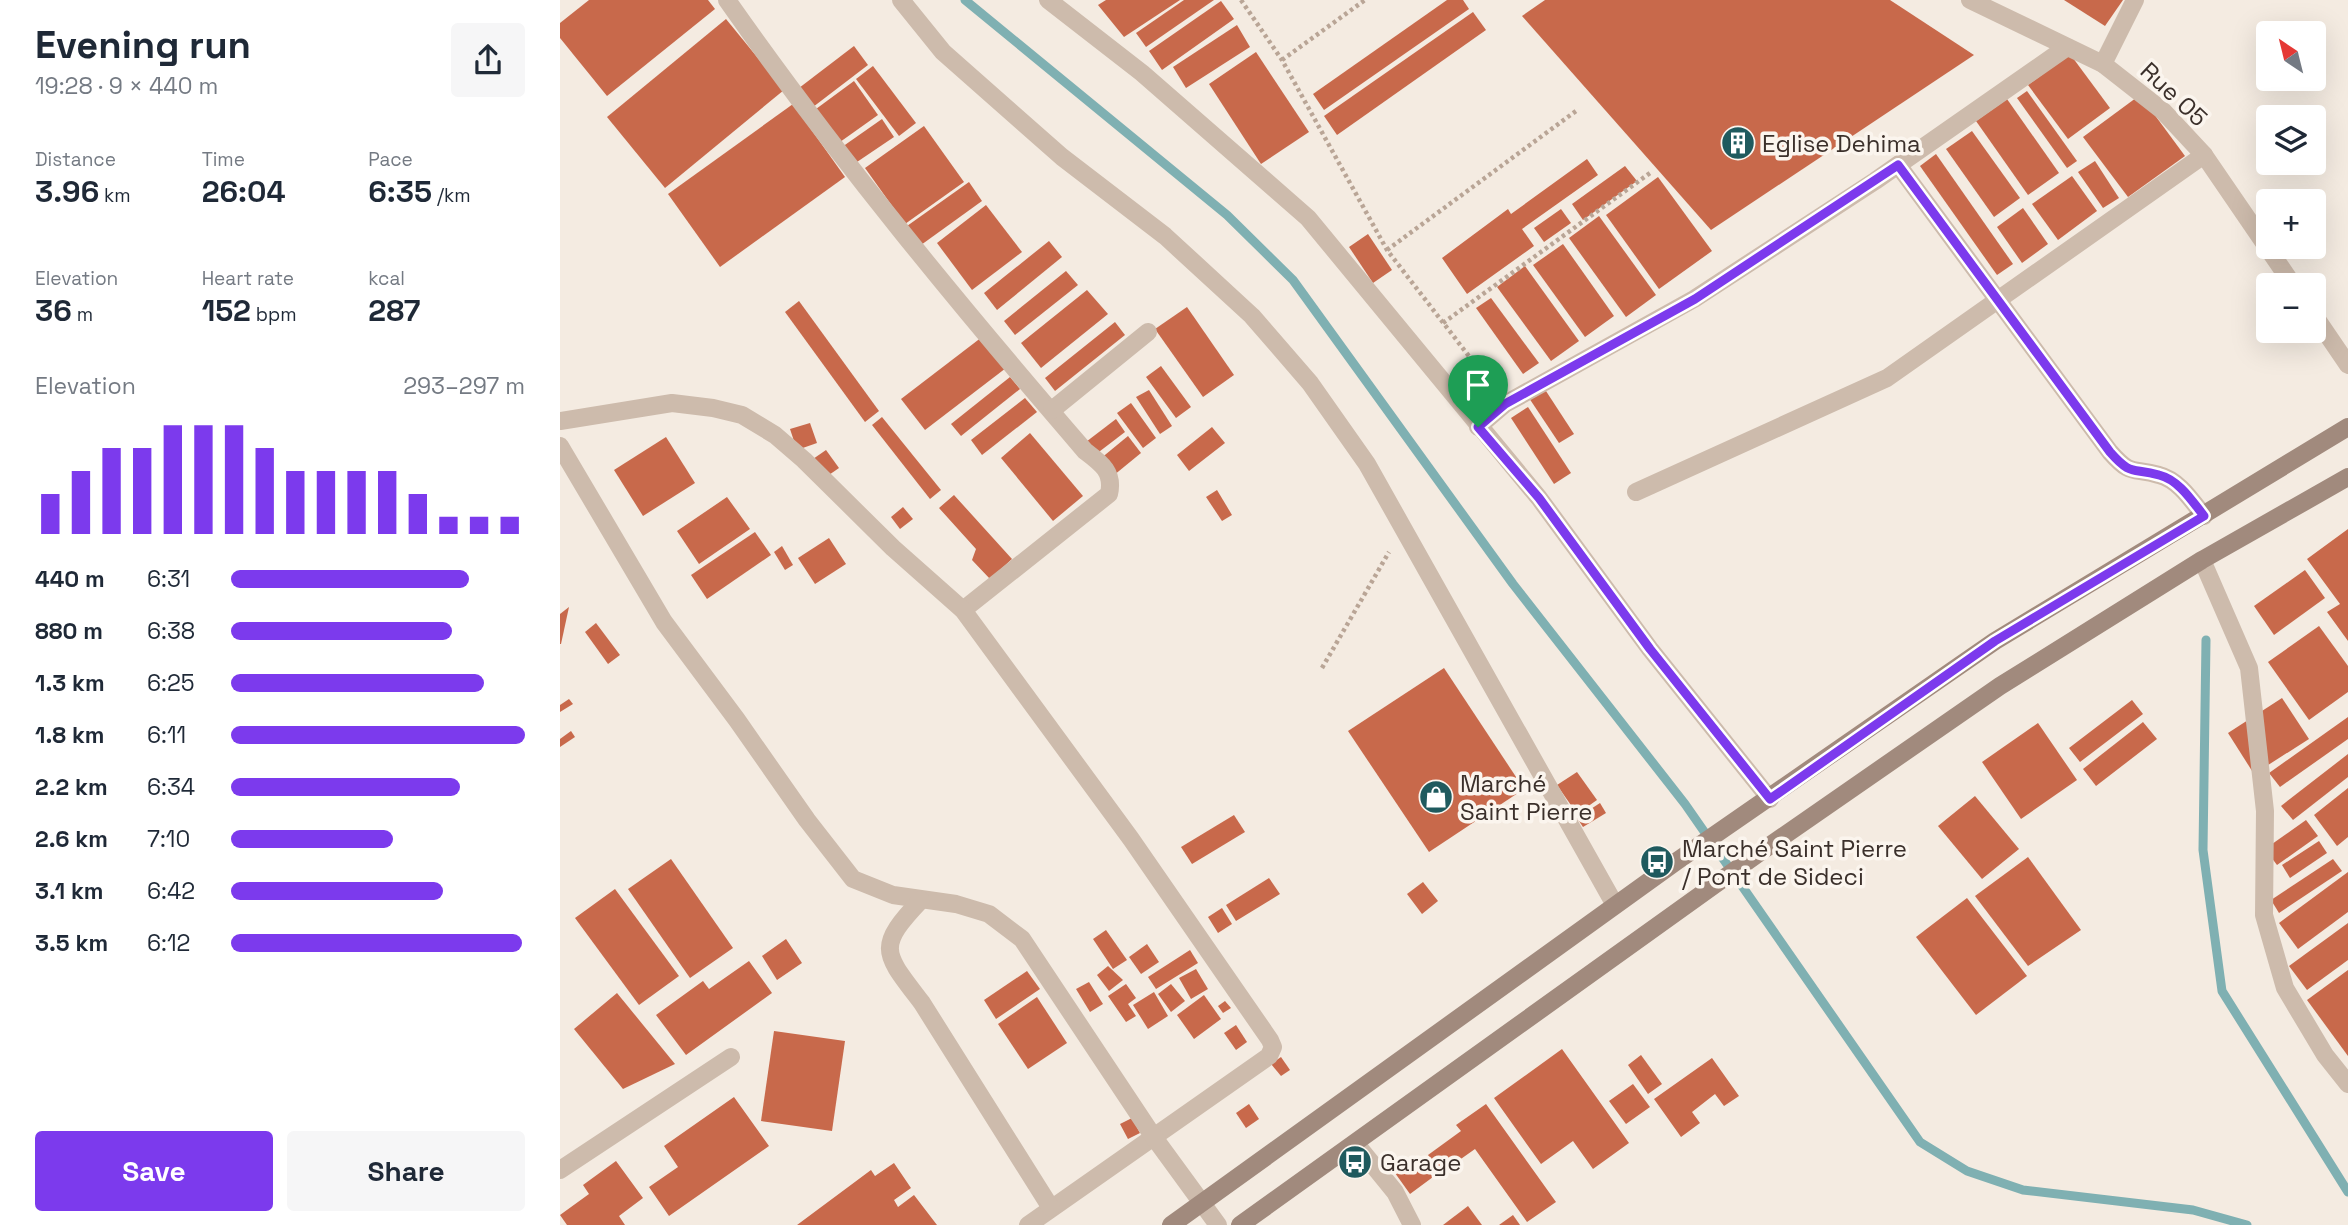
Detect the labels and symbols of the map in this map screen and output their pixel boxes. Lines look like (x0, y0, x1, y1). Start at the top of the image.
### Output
north arrow (2256, 21, 2326, 91)
street label: Rue O5 (2134, 55, 2214, 133)
building icon: Eglise Dehima (1719, 124, 1757, 162)
place label: Eglise Dehima (1762, 128, 1921, 159)
pin (1448, 355, 1508, 427)
place label: Marché Saint Pierre (1460, 768, 1592, 827)
shop icon: Marché Saint Pierre (1417, 778, 1455, 816)
place label: Marché Saint Pierre / Pont de Sideci (1682, 833, 1907, 892)
bus stop icon: Marché Saint Pierre / Pont de Sideci (1638, 843, 1676, 881)
bus stop icon: Garage (1336, 1143, 1374, 1181)
place label: Garage (1380, 1147, 1461, 1178)

